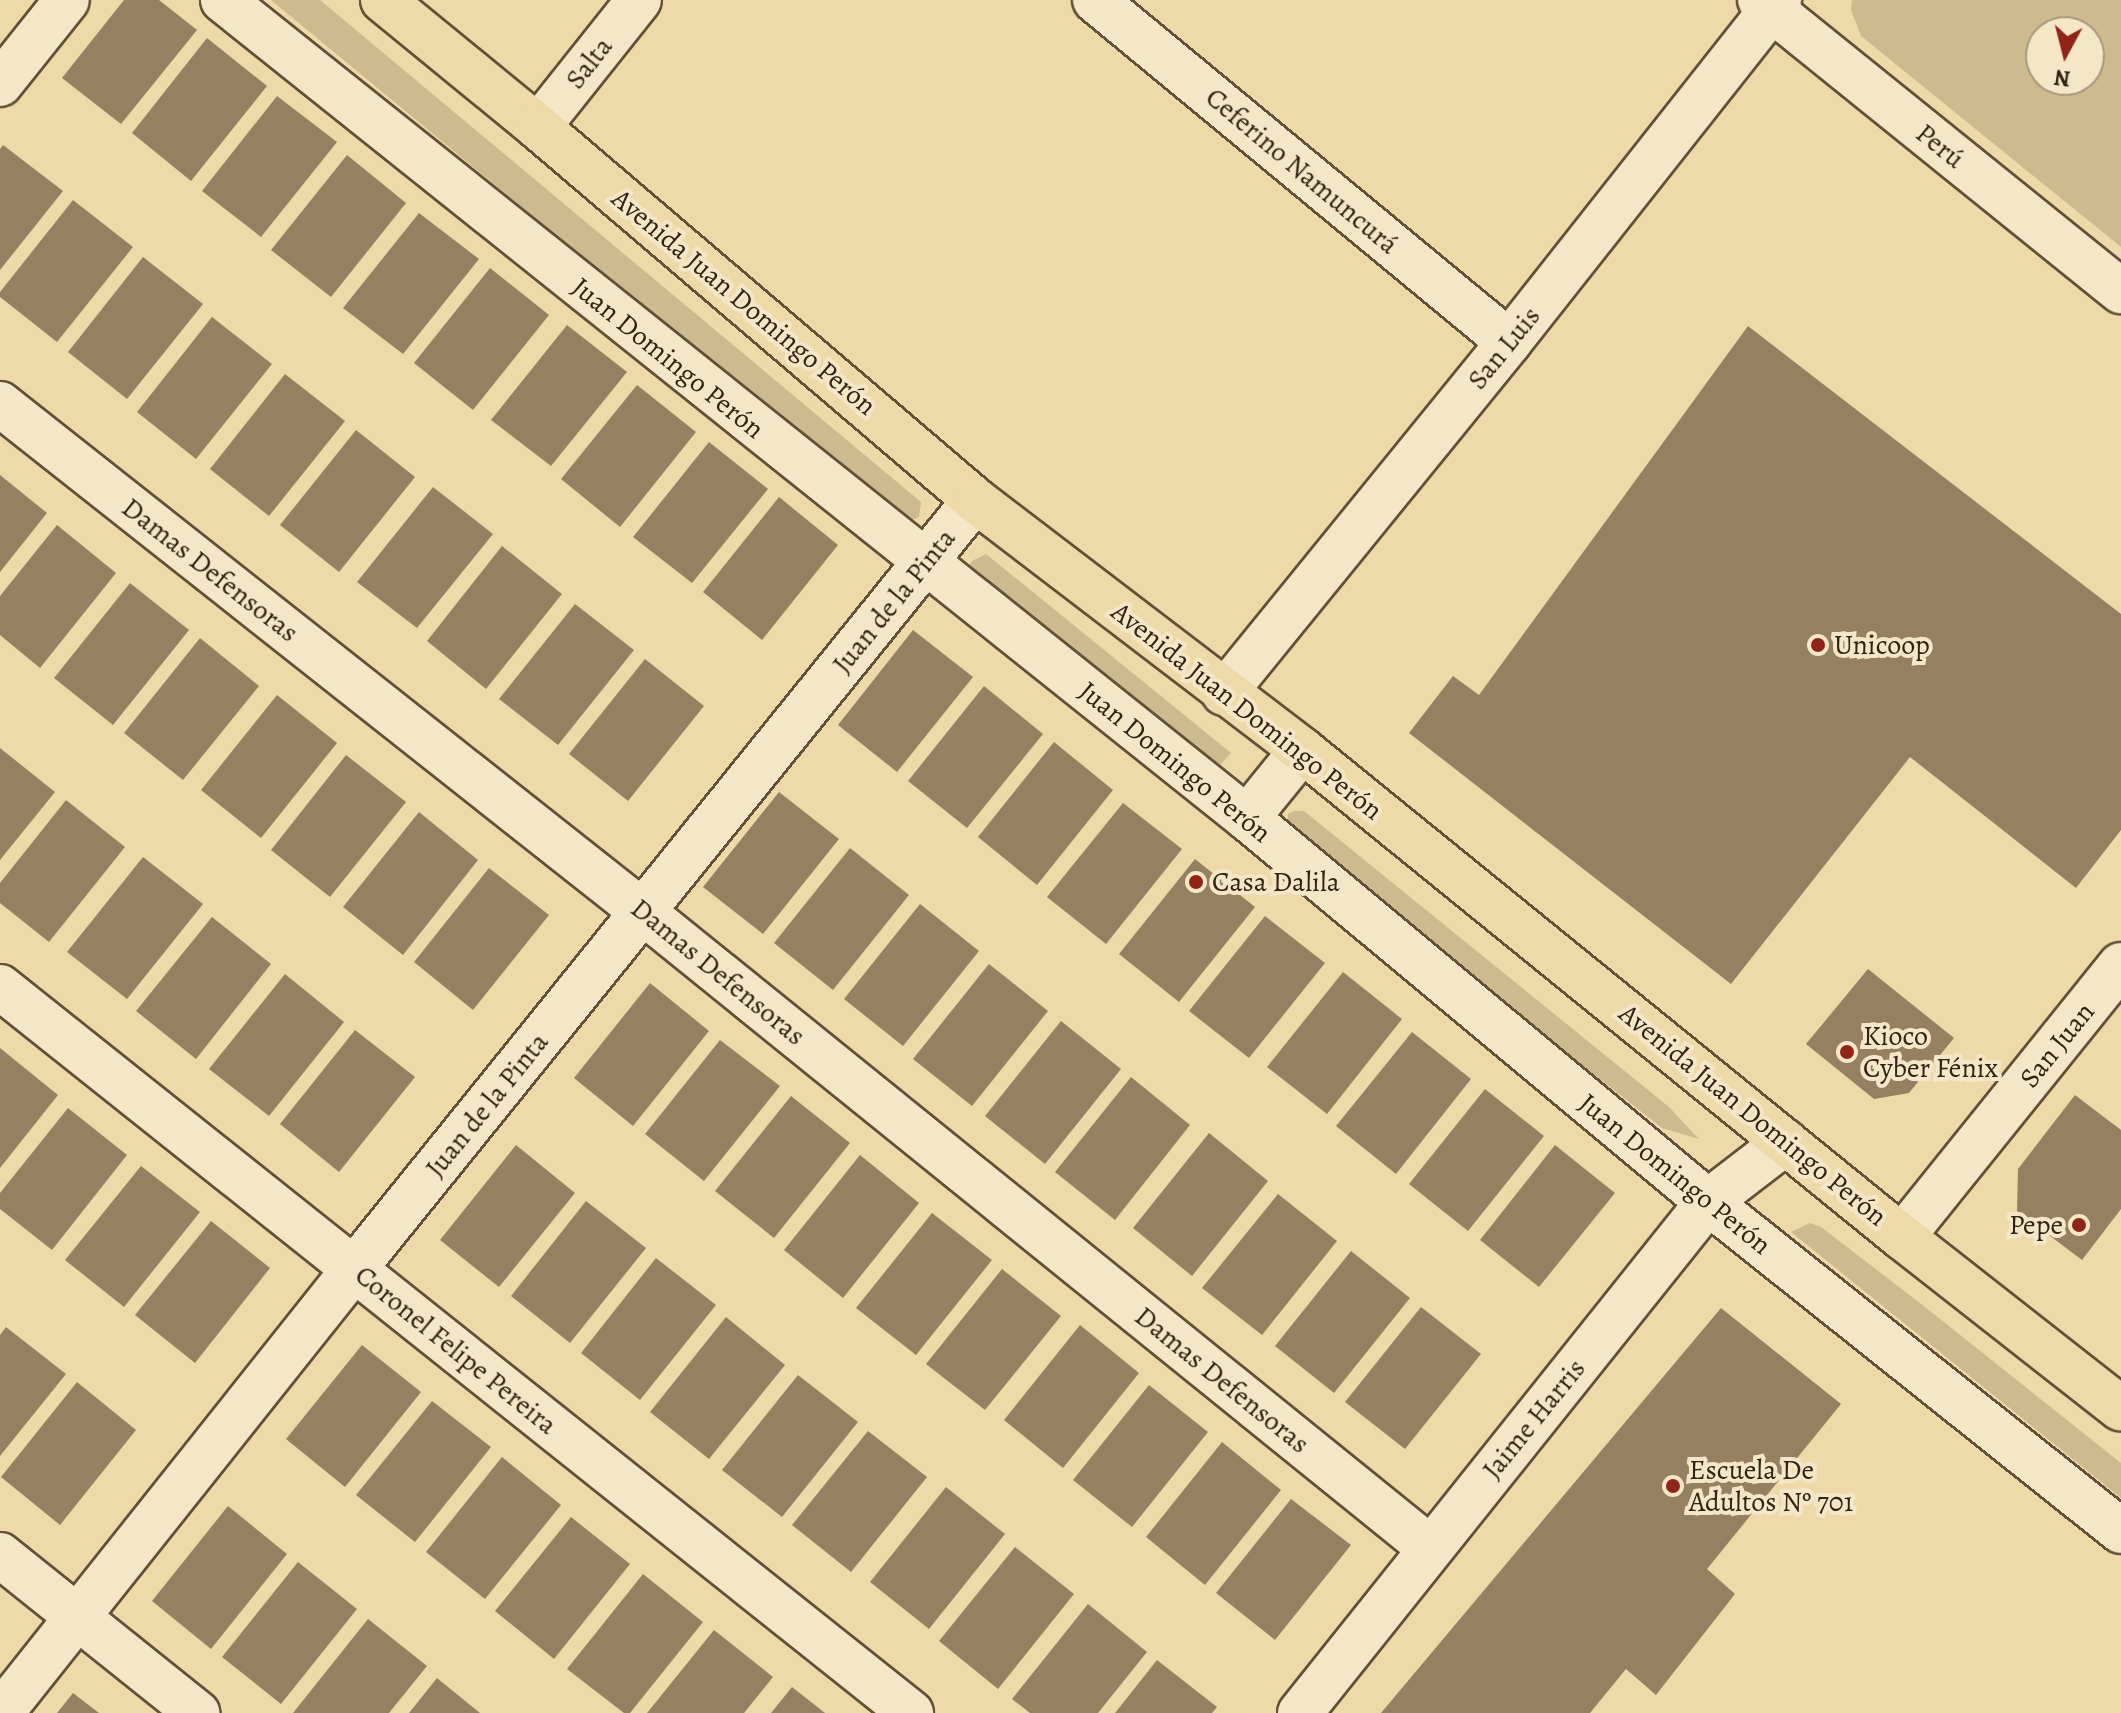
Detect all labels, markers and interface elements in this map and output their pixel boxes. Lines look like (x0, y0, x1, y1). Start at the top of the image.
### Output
north arrow (2025, 16, 2105, 96)
street label: Salta (558, 30, 620, 96)
text: N (2053, 62, 2072, 94)
street label: Ceferino Namuncurá (1199, 81, 1405, 261)
street label: Perú (1909, 116, 1971, 176)
street label: Avenida Juan Domingo Perón (605, 182, 883, 422)
street label: Juan Domingo Perón (565, 270, 771, 446)
street label: San Luis (1461, 300, 1547, 396)
street label: Damas Defensoras (115, 491, 305, 649)
street label: Juan de la Pinta (825, 522, 963, 680)
street label: Avenida Juan Domingo Perón (1105, 595, 1389, 827)
place label: Unicoop (1834, 628, 1930, 662)
marker: Unicoop (1809, 636, 1827, 654)
street label: Juan Domingo Perón (1072, 674, 1278, 850)
place label: Casa Dalila (1212, 865, 1340, 899)
marker: Casa Dalila (1187, 873, 1205, 891)
street label: Damas Defensoras (624, 891, 812, 1053)
street label: San Juan (2012, 996, 2102, 1094)
street label: Avenida Juan Domingo Perón (1612, 997, 1894, 1233)
place label: Kioco Cyber Fénix (1863, 1019, 1998, 1085)
street label: Juan de la Pinta (418, 1026, 556, 1184)
marker: Kioco Cyber Fénix (1838, 1043, 1856, 1061)
street label: Juan Domingo Perón (1572, 1086, 1778, 1262)
place label: Pepe (2009, 1208, 2063, 1242)
marker: Pepe (2070, 1216, 2088, 1234)
street label: Coronel Felipe Pereira (348, 1258, 564, 1442)
street label: Damas Defensoras (1128, 1299, 1316, 1461)
street label: Jaime Harris (1475, 1352, 1593, 1486)
place label: Escuela De Adultos Nº 701 (1689, 1453, 1853, 1519)
marker: Escuela De Adultos Nº 701 (1664, 1477, 1682, 1495)

